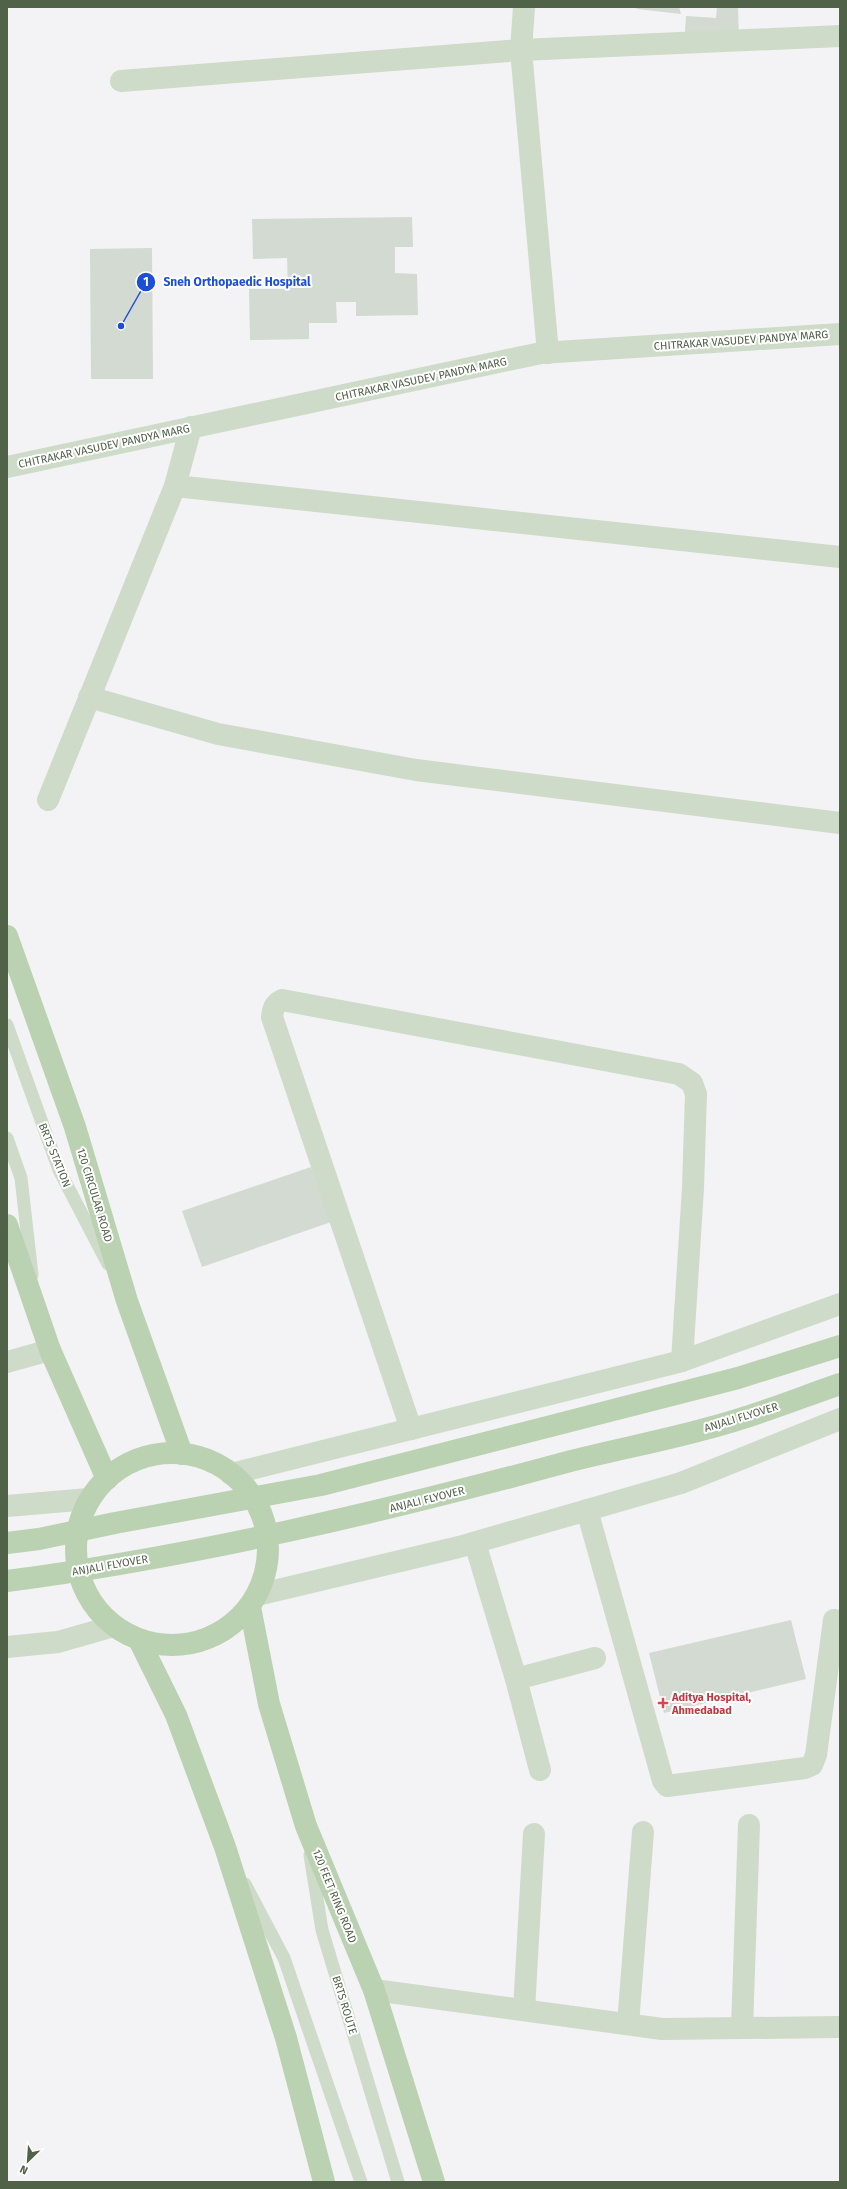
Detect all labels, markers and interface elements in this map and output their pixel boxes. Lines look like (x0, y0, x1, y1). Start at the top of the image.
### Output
callout: Sneh Orthopaedic Hospital (136, 270, 319, 294)
text: 1 (143, 275, 149, 289)
text: Sneh Orthopaedic Hospital (163, 275, 311, 289)
street label: CHITRAKAR VASUDEV PANDYA MARG (653, 328, 829, 353)
street label: CHITRAKAR VASUDEV PANDYA MARG (334, 355, 508, 404)
street label: CHITRAKAR VASUDEV PANDYA MARG (17, 422, 191, 471)
street label: BRTS STATION (36, 1121, 73, 1189)
street label: 120 CIRCULAR ROAD (74, 1147, 115, 1244)
street label: ANJALI FLYOVER (702, 1400, 780, 1435)
street label: ANJALI FLYOVER (388, 1484, 466, 1515)
street label: ANJALI FLYOVER (71, 1552, 149, 1579)
place label: Aditya Hospital, Ahmedabad (671, 1691, 752, 1717)
marker: Aditya Hospital, Ahmedabad (657, 1697, 669, 1709)
street label: 120 FEET RING ROAD (310, 1848, 359, 1945)
street label: BRTS ROUTE (329, 1974, 360, 2036)
north arrow (8, 2141, 48, 2181)
text: N (18, 2162, 30, 2177)

